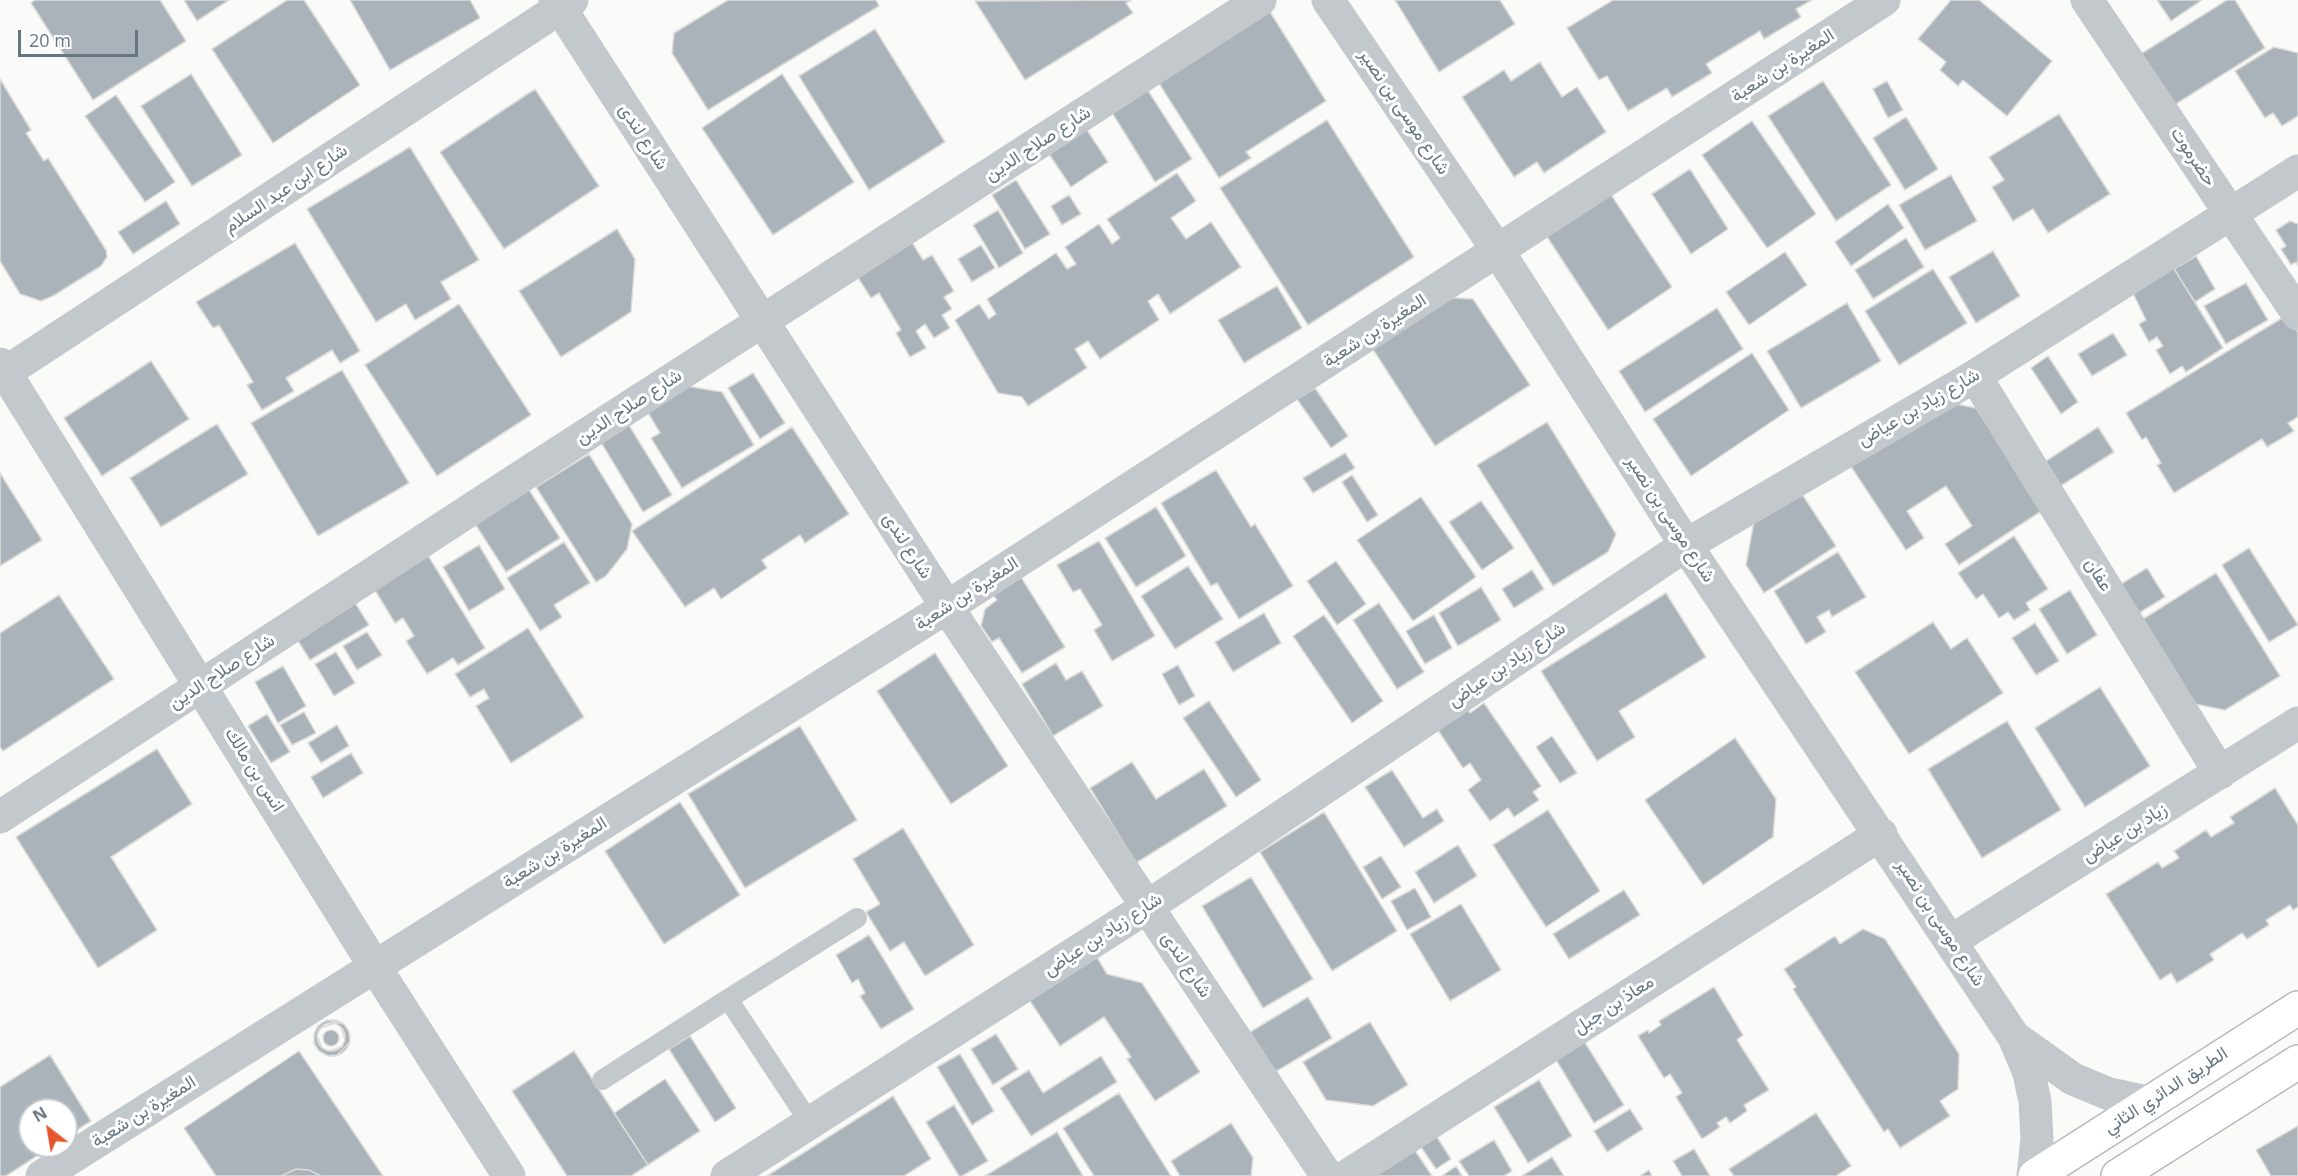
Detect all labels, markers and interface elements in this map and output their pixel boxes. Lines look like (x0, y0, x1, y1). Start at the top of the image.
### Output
scale bar (21, 18, 141, 56)
street label: المغيرة بن شعبة (1727, 25, 1839, 107)
text: 20 m (29, 28, 71, 52)
street label: شارع موسى بن نصير (1354, 45, 1454, 179)
street label: شارع لندى (614, 100, 672, 174)
street label: شارع صلاح الدين (981, 102, 1095, 186)
street label: حضرموت (2165, 123, 2221, 191)
street label: شارع ابن عبد السلام (220, 140, 352, 238)
street label: المغيرة بن شعبة (1319, 290, 1431, 372)
street label: شارع زياد بن عياض (1854, 364, 1984, 452)
street label: شارع صلاح الدين (572, 365, 686, 449)
street label: شارع موسى بن نصير (1621, 452, 1719, 586)
street label: شارع لندى (878, 509, 936, 583)
street label: المغيرة بن شعبة (911, 553, 1023, 635)
street label: عفان (2080, 554, 2116, 596)
street label: شارع زياد بن عياض (1444, 618, 1570, 712)
street label: شارع صلاح الدين (165, 630, 279, 714)
street label: انس بن مالك (220, 724, 288, 816)
street label: زياد بن عياض (2079, 798, 2171, 868)
street label: المغيرة بن شعبة (499, 812, 611, 894)
street label: شارع موسى بن نصير (1891, 856, 1989, 990)
street label: شارع زياد بن عياض (1040, 889, 1166, 981)
street label: شارع لندى (1156, 928, 1216, 1002)
street label: معاذ بن جبل (1570, 971, 1658, 1039)
street label: الطريق الدائري الثاني (2100, 1043, 2232, 1139)
street label: المغيرة بن شعبة (88, 1071, 200, 1153)
north arrow (18, 1098, 78, 1158)
text: N (29, 1102, 51, 1127)

